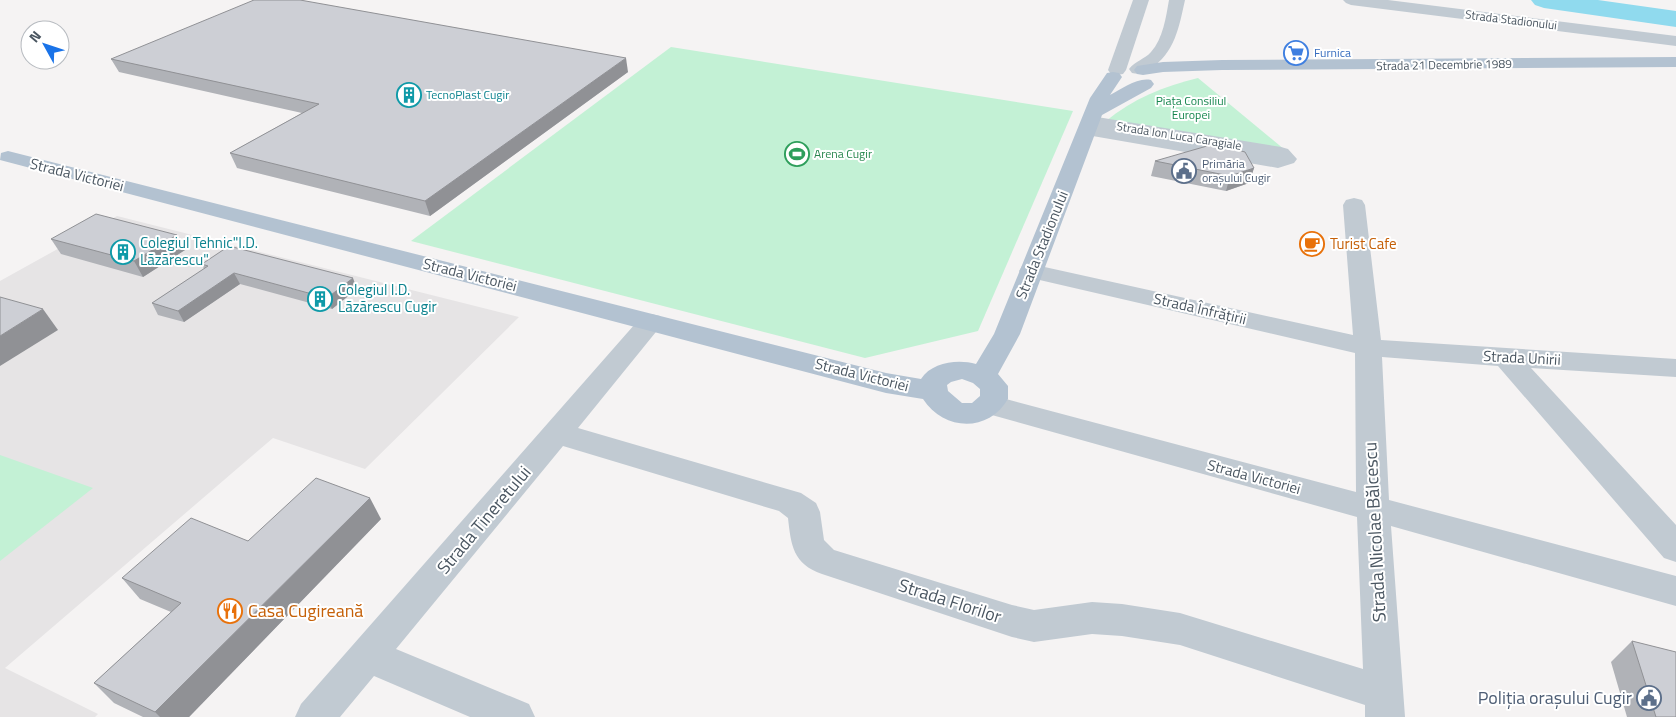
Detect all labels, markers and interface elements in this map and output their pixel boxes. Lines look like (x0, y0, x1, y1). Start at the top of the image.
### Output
street label: Strada Stadionului (1464, 4, 1558, 35)
north arrow (20, 20, 70, 70)
text: N (23, 26, 46, 47)
supermarket icon: Furnica (1283, 40, 1309, 66)
place label: Furnica (1314, 43, 1351, 62)
street label: Strada 21 Decembrie 1989 (1376, 54, 1512, 75)
building icon: TecnoPlast Cugir (396, 82, 422, 108)
place label: TecnoPlast Cugir (426, 85, 509, 104)
park label: Piața Consiliul Europei (1156, 91, 1226, 124)
street label: Strada Ion Luca Caragiale (1115, 116, 1243, 155)
sports icon: Arena Cugir (784, 141, 810, 167)
place label: Arena Cugir (814, 144, 872, 163)
street label: Strada Victoriei (28, 152, 126, 197)
place label: Primăria orașului Cugir (1202, 154, 1271, 187)
public building icon: Primăria orașului Cugir (1171, 158, 1197, 184)
street label: Strada Stadionului (1009, 187, 1074, 303)
place label: Colegiul Tehnic"I.D. Lăzărescu" (140, 231, 258, 271)
cafe icon: Turist Cafe (1299, 231, 1325, 257)
place label: Turist Cafe (1330, 232, 1397, 255)
building icon: Colegiul Tehnic"I.D. Lăzărescu" (110, 239, 136, 265)
street label: Strada Victoriei (421, 252, 519, 297)
place label: Colegiul I.D. Lăzărescu Cugir (338, 278, 437, 318)
building icon: Colegiul I.D. Lăzărescu Cugir (307, 286, 333, 312)
street label: Strada Înfrățirii (1151, 287, 1249, 330)
street label: Strada Unirii (1483, 344, 1561, 371)
street label: Strada Victoriei (813, 352, 911, 397)
street label: Strada Nicolae Bălcescu (1356, 441, 1393, 623)
street label: Strada Victoriei (1205, 453, 1303, 500)
street label: Strada Tineretului (430, 460, 537, 580)
street label: Strada Florilor (895, 571, 1005, 630)
place label: Casa Cugireană (248, 597, 363, 624)
restaurant icon: Casa Cugireană (217, 598, 243, 624)
place label: Poliția orașului Cugir (1478, 684, 1632, 711)
public building icon: Poliția orașului Cugir (1636, 685, 1662, 711)

